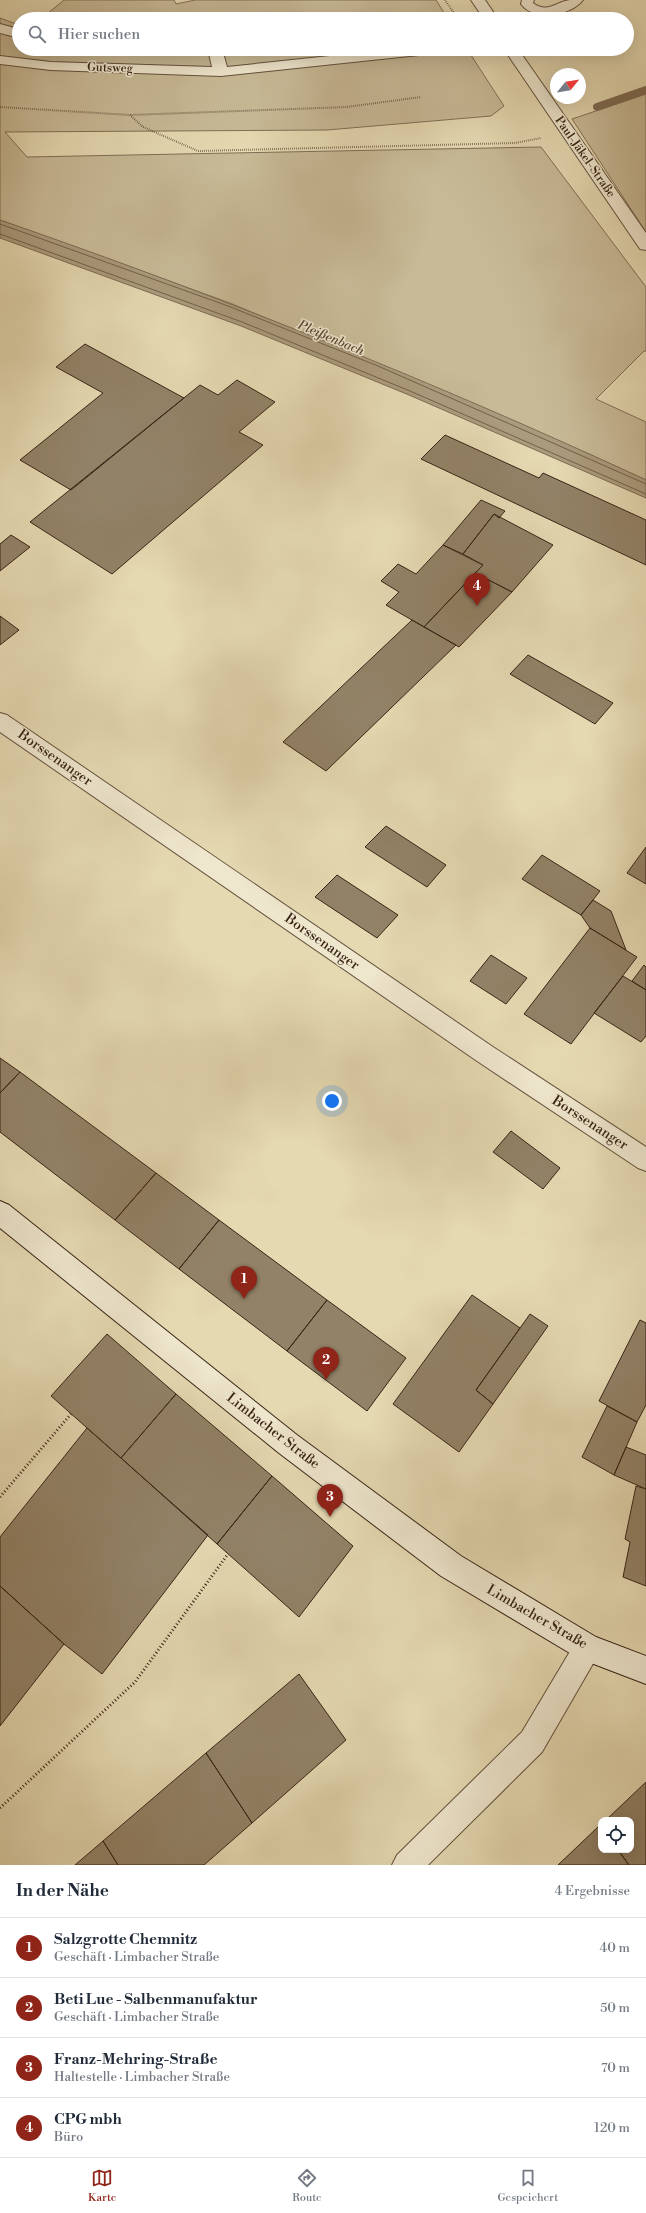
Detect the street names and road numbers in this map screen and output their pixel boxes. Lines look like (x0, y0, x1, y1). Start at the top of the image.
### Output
street label: Gutsweg (87, 60, 134, 76)
street label: Paul-Jäkel-Straße (551, 114, 619, 200)
street label: Borssenanger (13, 725, 96, 790)
street label: Borssenanger (280, 909, 363, 974)
street label: Borssenanger (548, 1091, 631, 1154)
street label: Limbacher Straße (223, 1389, 323, 1473)
street label: Limbacher Straße (483, 1581, 591, 1653)

